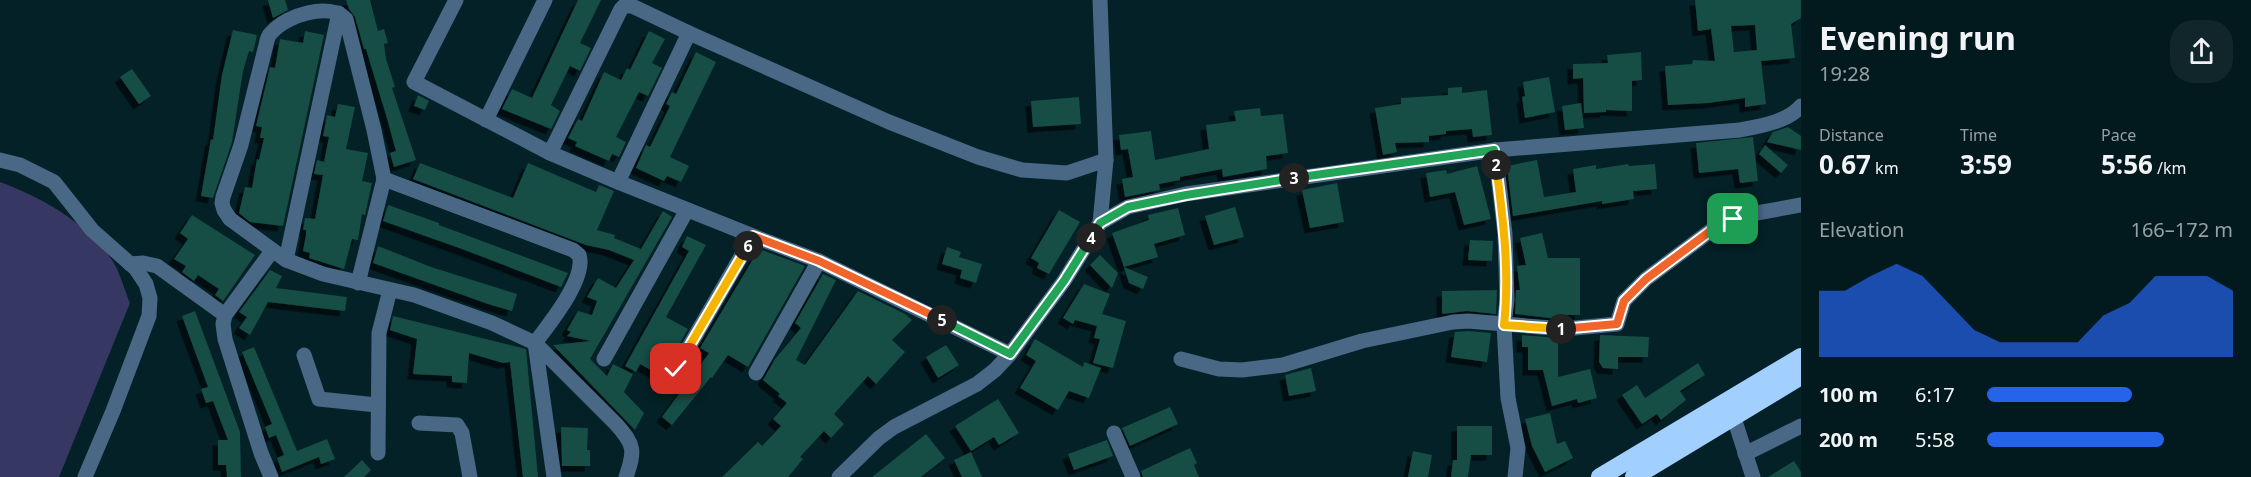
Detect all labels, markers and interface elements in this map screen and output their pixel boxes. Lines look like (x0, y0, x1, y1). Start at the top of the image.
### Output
text: Evening run (1819, 15, 2016, 60)
button: share (2170, 20, 2233, 83)
text: 19:28 (1819, 60, 1870, 87)
text: Distance (1819, 124, 1884, 146)
text: Time (1960, 124, 1997, 146)
text: Pace (2101, 124, 2136, 146)
text: 0.67 (1819, 146, 1871, 182)
text: 3:59 (1960, 146, 2012, 182)
text: 5:56 (2101, 146, 2153, 182)
pin: 2 (1481, 150, 1511, 180)
text: 2 (1491, 154, 1501, 176)
text: km (1871, 157, 1899, 179)
text: /km (2153, 157, 2187, 179)
pin: 3 (1279, 163, 1309, 193)
text: 3 (1289, 167, 1299, 189)
pin (1707, 193, 1758, 244)
icon: arrive (1716, 202, 1749, 235)
text: Elevation (1819, 216, 1904, 243)
text: 166–172 m (2130, 216, 2233, 243)
pin: 4 (1076, 223, 1106, 253)
text: 4 (1086, 227, 1096, 249)
pin: 6 (733, 231, 763, 261)
text: 6 (743, 235, 753, 257)
pin: 5 (927, 305, 957, 335)
text: 5 (937, 309, 947, 331)
pin: 1 (1546, 314, 1576, 344)
text: 1 (1556, 318, 1566, 340)
pin (650, 343, 701, 394)
icon: check (659, 352, 692, 385)
text: 100 m (1819, 381, 1878, 408)
text: 6:17 (1915, 381, 1955, 408)
text: 200 m (1819, 426, 1878, 453)
text: 5:58 (1915, 426, 1955, 453)

